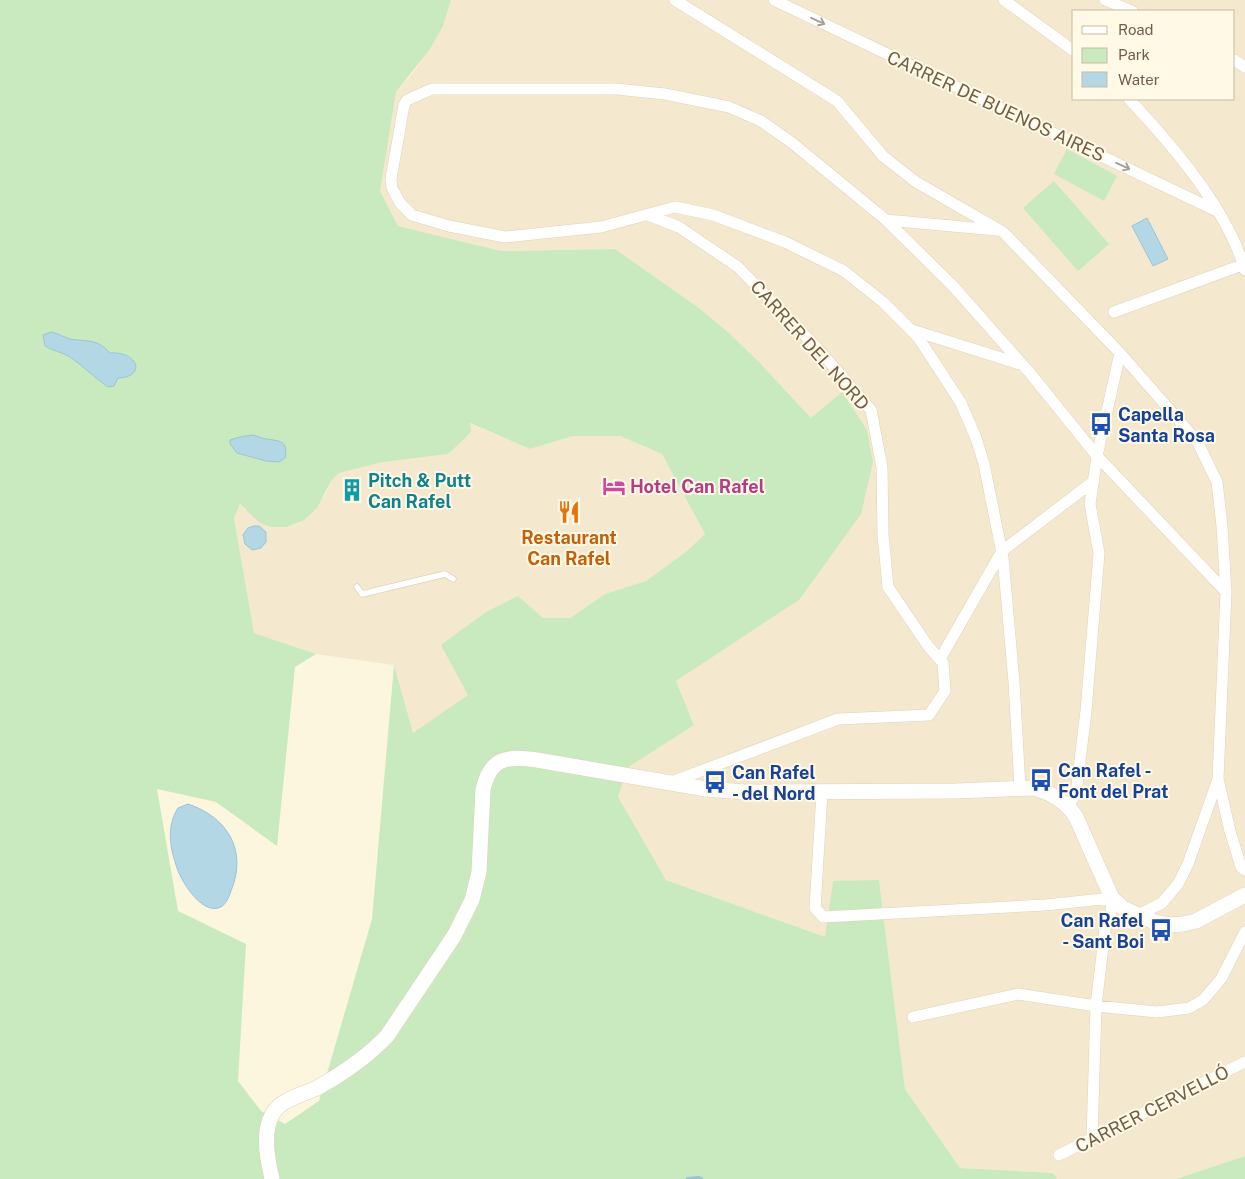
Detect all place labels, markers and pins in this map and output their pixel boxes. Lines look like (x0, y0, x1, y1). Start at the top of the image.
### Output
place label: Capella Santa Rosa (1118, 404, 1215, 446)
bus stop icon: Capella Santa Rosa (1088, 411, 1114, 437)
place label: Pitch & Putt Can Rafel (368, 470, 471, 512)
hotel icon: Hotel Can Rafel (601, 473, 627, 499)
place label: Hotel Can Rafel (630, 476, 765, 497)
building icon: Pitch & Putt Can Rafel (339, 477, 365, 503)
restaurant icon: Restaurant Can Rafel (556, 499, 582, 525)
place label: Restaurant Can Rafel (521, 527, 617, 569)
place label: Can Rafel - Font del Prat (1058, 760, 1168, 802)
place label: Can Rafel - del Nord (732, 762, 815, 804)
bus stop icon: Can Rafel - Font del Prat (1028, 767, 1054, 793)
bus stop icon: Can Rafel - del Nord (702, 769, 728, 795)
place label: Can Rafel - Sant Boi (1061, 910, 1144, 952)
bus stop icon: Can Rafel - Sant Boi (1148, 917, 1174, 943)

